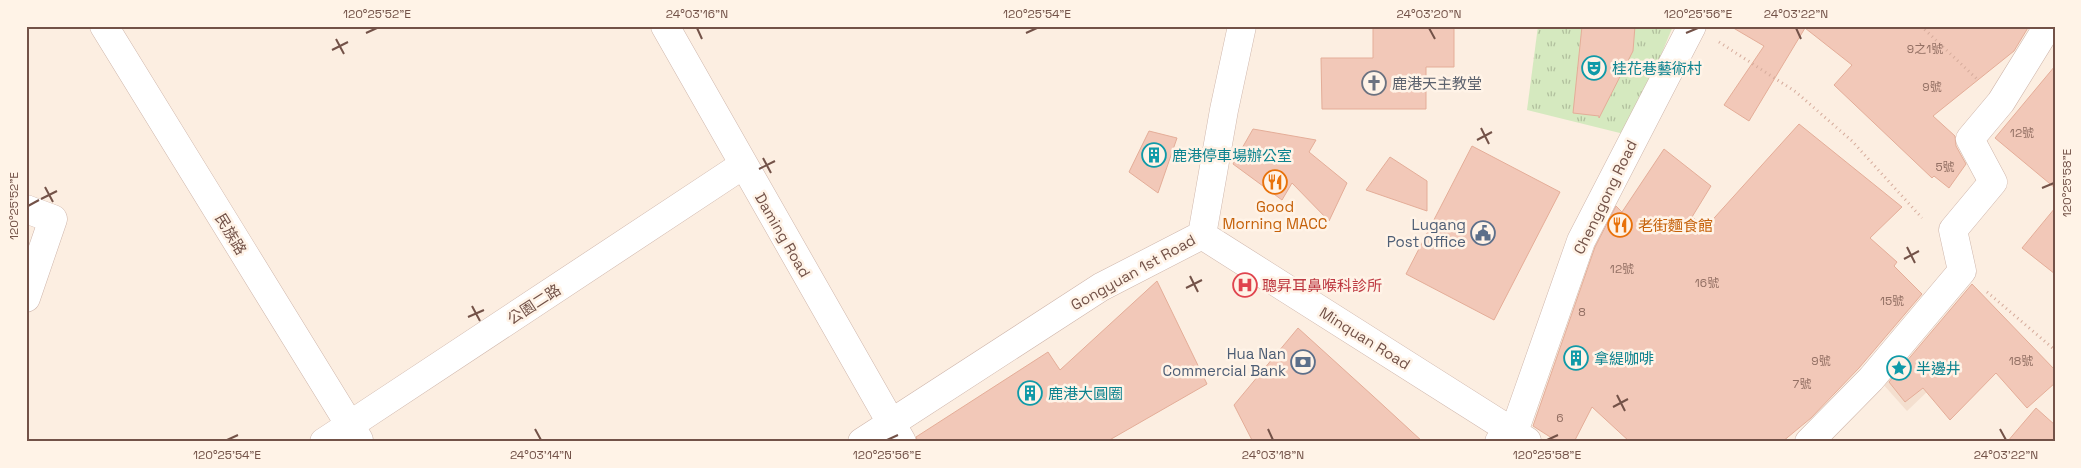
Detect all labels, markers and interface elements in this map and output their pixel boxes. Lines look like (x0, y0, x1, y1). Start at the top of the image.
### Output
text: 120°25'52"E (343, 6, 411, 22)
text: 24°03'16"N (666, 6, 728, 22)
text: 120°25'54"E (1003, 6, 1071, 22)
text: 24°03'20"N (1397, 6, 1461, 22)
text: 120°25'56"E (1664, 6, 1732, 22)
text: 24°03'22"N (1764, 6, 1828, 22)
house number: 9之1號 (1907, 41, 1943, 57)
theatre icon: 桂花巷藝術村 (1581, 55, 1607, 81)
place label: 桂花巷藝術村 (1612, 59, 1702, 78)
church icon: 鹿港天主教堂 (1361, 70, 1387, 96)
place label: 鹿港天主教堂 (1392, 74, 1482, 93)
house number: 9號 (1922, 79, 1942, 95)
house number: 12號 (2010, 125, 2034, 141)
street label: Chenggong Road (1569, 137, 1641, 257)
building icon: 鹿港停車場辦公室 (1141, 142, 1167, 168)
place label: 鹿港停車場辦公室 (1172, 146, 1292, 165)
text: 120°25'58"E (2059, 149, 2075, 217)
house number: 5號 (1935, 159, 1955, 175)
restaurant icon: Good Morning MACC (1262, 169, 1288, 195)
text: 120°25'52"E (6, 172, 22, 240)
street label: Daming Road (751, 189, 815, 281)
place label: Good Morning MACC (1223, 197, 1328, 233)
street label: 民族路 (211, 210, 251, 258)
restaurant icon: 老街麵食館 (1607, 212, 1633, 238)
place label: Lugang Post Office (1387, 215, 1466, 251)
place label: 老街麵食館 (1638, 216, 1713, 235)
public building icon: Lugang Post Office (1470, 220, 1496, 246)
street label: Gongyuan 1st Road (1067, 230, 1199, 314)
house number: 12號 (1610, 261, 1634, 277)
hospital icon: 聰昇耳鼻喉科診所 (1232, 272, 1258, 298)
house number: 16號 (1695, 275, 1719, 291)
place label: 聰昇耳鼻喉科診所 (1262, 276, 1382, 295)
street label: 公園二路 (504, 280, 564, 328)
house number: 15號 (1880, 293, 1904, 309)
street label: Minquan Road (1316, 303, 1414, 373)
house number: 8 (1578, 304, 1586, 320)
place label: Hua Nan Commercial Bank (1162, 344, 1286, 380)
building icon: 拿緹咖啡 (1563, 345, 1589, 371)
bank icon: Hua Nan Commercial Bank (1290, 349, 1316, 375)
place label: 拿緹咖啡 (1594, 349, 1654, 368)
house number: 9號 (1811, 353, 1831, 369)
house number: 18號 (2009, 353, 2033, 369)
place icon: 半邊井 (1886, 355, 1912, 381)
place label: 半邊井 (1916, 359, 1961, 378)
house number: 7號 (1793, 376, 1811, 392)
building icon: 鹿港大圓圈 (1017, 380, 1043, 406)
place label: 鹿港大圓圈 (1048, 384, 1123, 403)
house number: 6 (1556, 410, 1564, 426)
text: 120°25'54"E (193, 447, 261, 463)
text: 24°03'14"N (510, 447, 572, 463)
text: 120°25'56"E (853, 447, 921, 463)
text: 24°03'18"N (1242, 447, 1304, 463)
text: 120°25'58"E (1513, 447, 1581, 463)
text: 24°03'22"N (1974, 447, 2038, 463)

